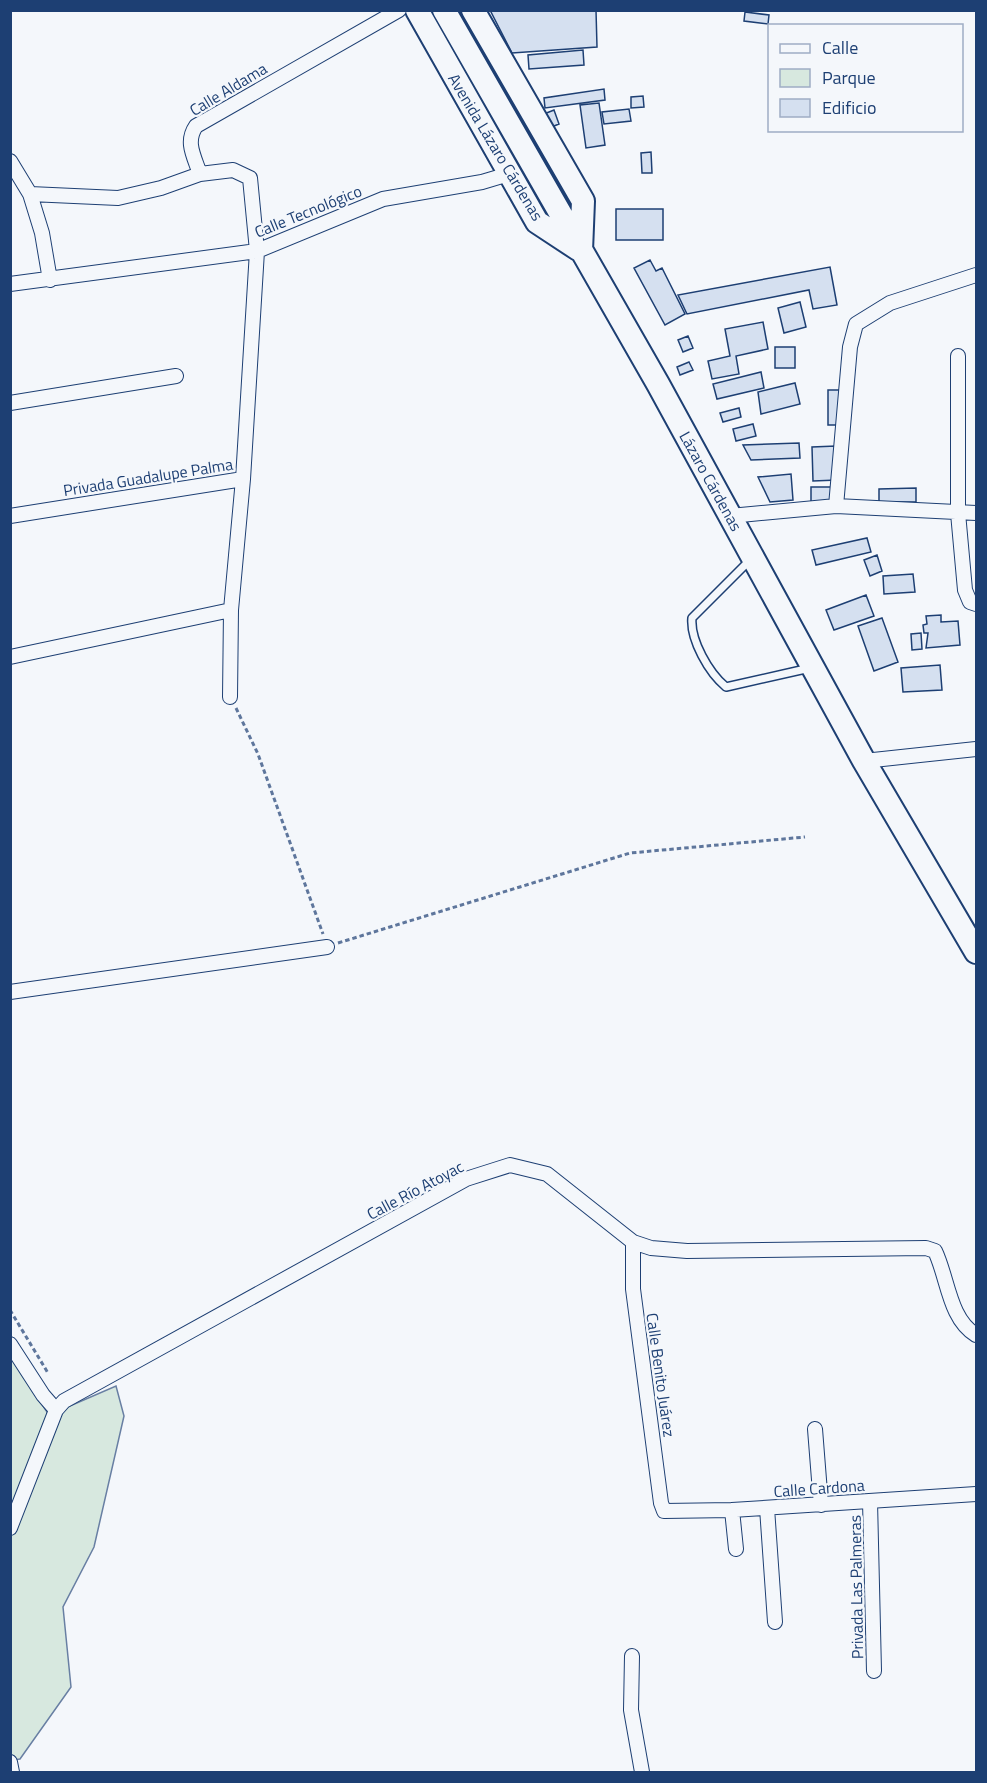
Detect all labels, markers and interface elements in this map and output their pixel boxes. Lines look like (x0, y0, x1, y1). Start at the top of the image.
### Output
legend (768, 24, 963, 132)
text: Calle (822, 34, 858, 61)
street label: Calle Aldama (185, 56, 271, 122)
text: Parque (822, 64, 876, 91)
street label: Avenida Lázaro Cárdenas (442, 69, 550, 225)
text: Edificio (822, 94, 876, 121)
street label: Calle Tecnológico (251, 179, 365, 243)
street label: Lázaro Cárdenas (674, 427, 748, 535)
street label: Privada Guadalupe Palma (61, 452, 235, 502)
street label: Calle Río Atoyac (362, 1154, 468, 1226)
street label: Calle Benito Juárez (640, 1311, 682, 1439)
street label: Calle Cardona (773, 1473, 865, 1503)
street label: Privada Las Palmeras (843, 1515, 869, 1659)

